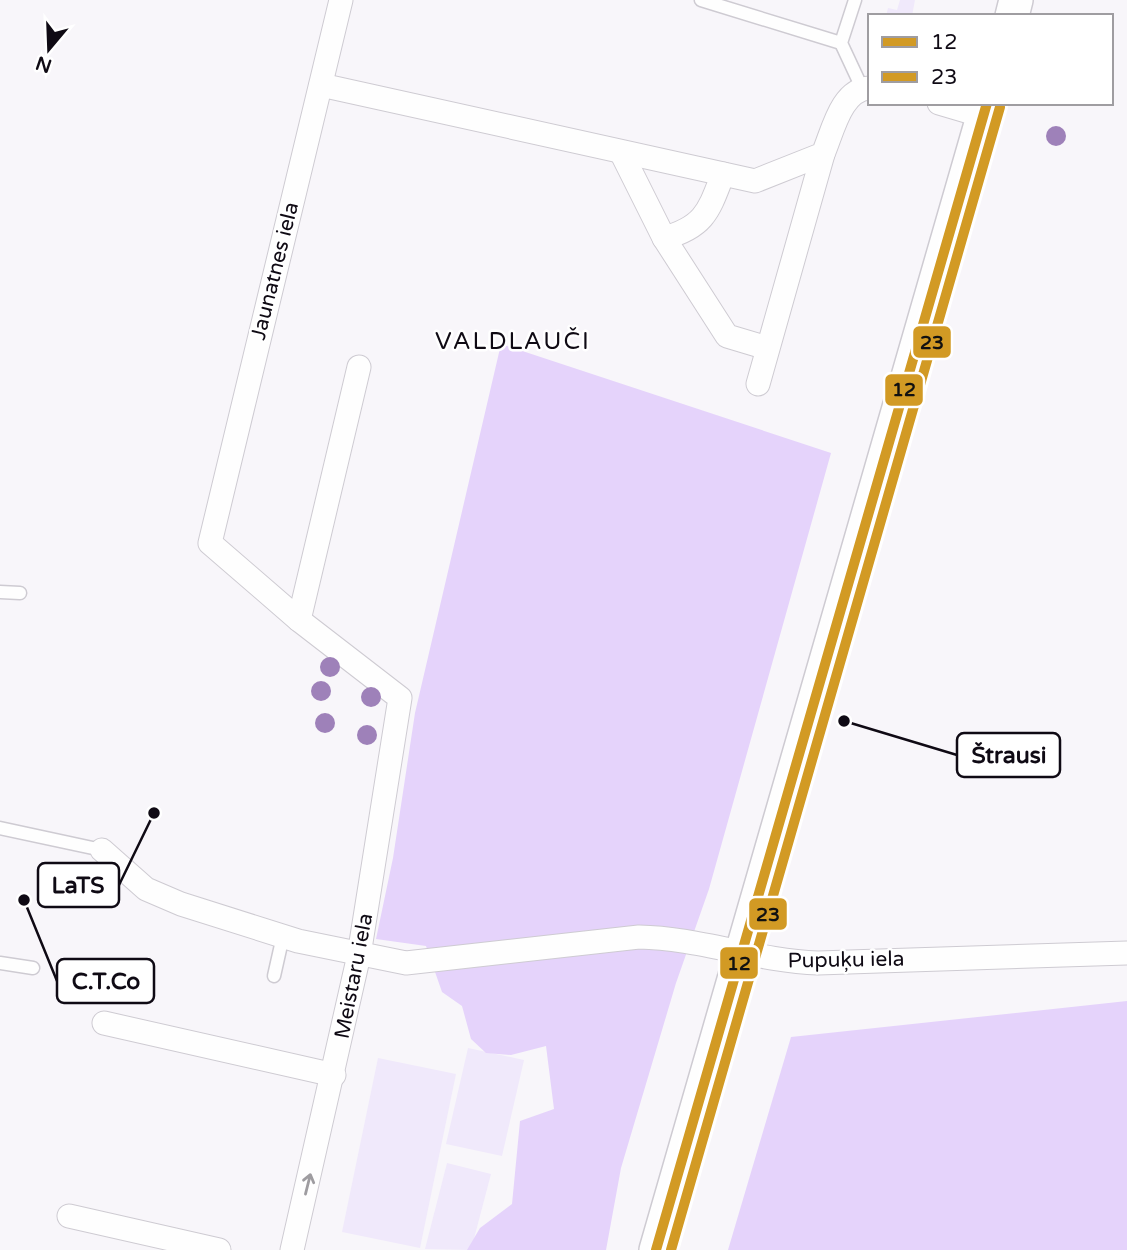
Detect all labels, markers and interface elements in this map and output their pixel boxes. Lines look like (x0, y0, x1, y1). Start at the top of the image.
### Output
north arrow (14, 14, 84, 84)
legend (868, 14, 1113, 105)
text: 12 (931, 30, 957, 55)
text: N (33, 51, 55, 77)
text: 23 (931, 65, 957, 90)
street label: Jaunatnes iela (246, 200, 304, 342)
line badge: 23 (912, 325, 952, 359)
district label: VALDLAUČI (435, 327, 591, 356)
text: 23 (920, 332, 944, 354)
line badge: 12 (884, 373, 924, 407)
text: 12 (892, 379, 916, 401)
callout: Štrausi (957, 733, 1060, 777)
text: Štrausi (972, 742, 1046, 770)
callout: LaTS (38, 863, 119, 907)
text: LaTS (52, 872, 104, 900)
line badge: 23 (748, 897, 788, 931)
text: 23 (756, 904, 780, 926)
street label: Meistaru iela (330, 911, 378, 1041)
line badge: 12 (719, 946, 759, 980)
street label: Pupuķu iela (787, 946, 905, 974)
text: 12 (727, 953, 751, 975)
callout: C.T.Co (57, 959, 154, 1003)
text: C.T.Co (72, 968, 140, 996)
one-way arrow (302, 1173, 315, 1196)

